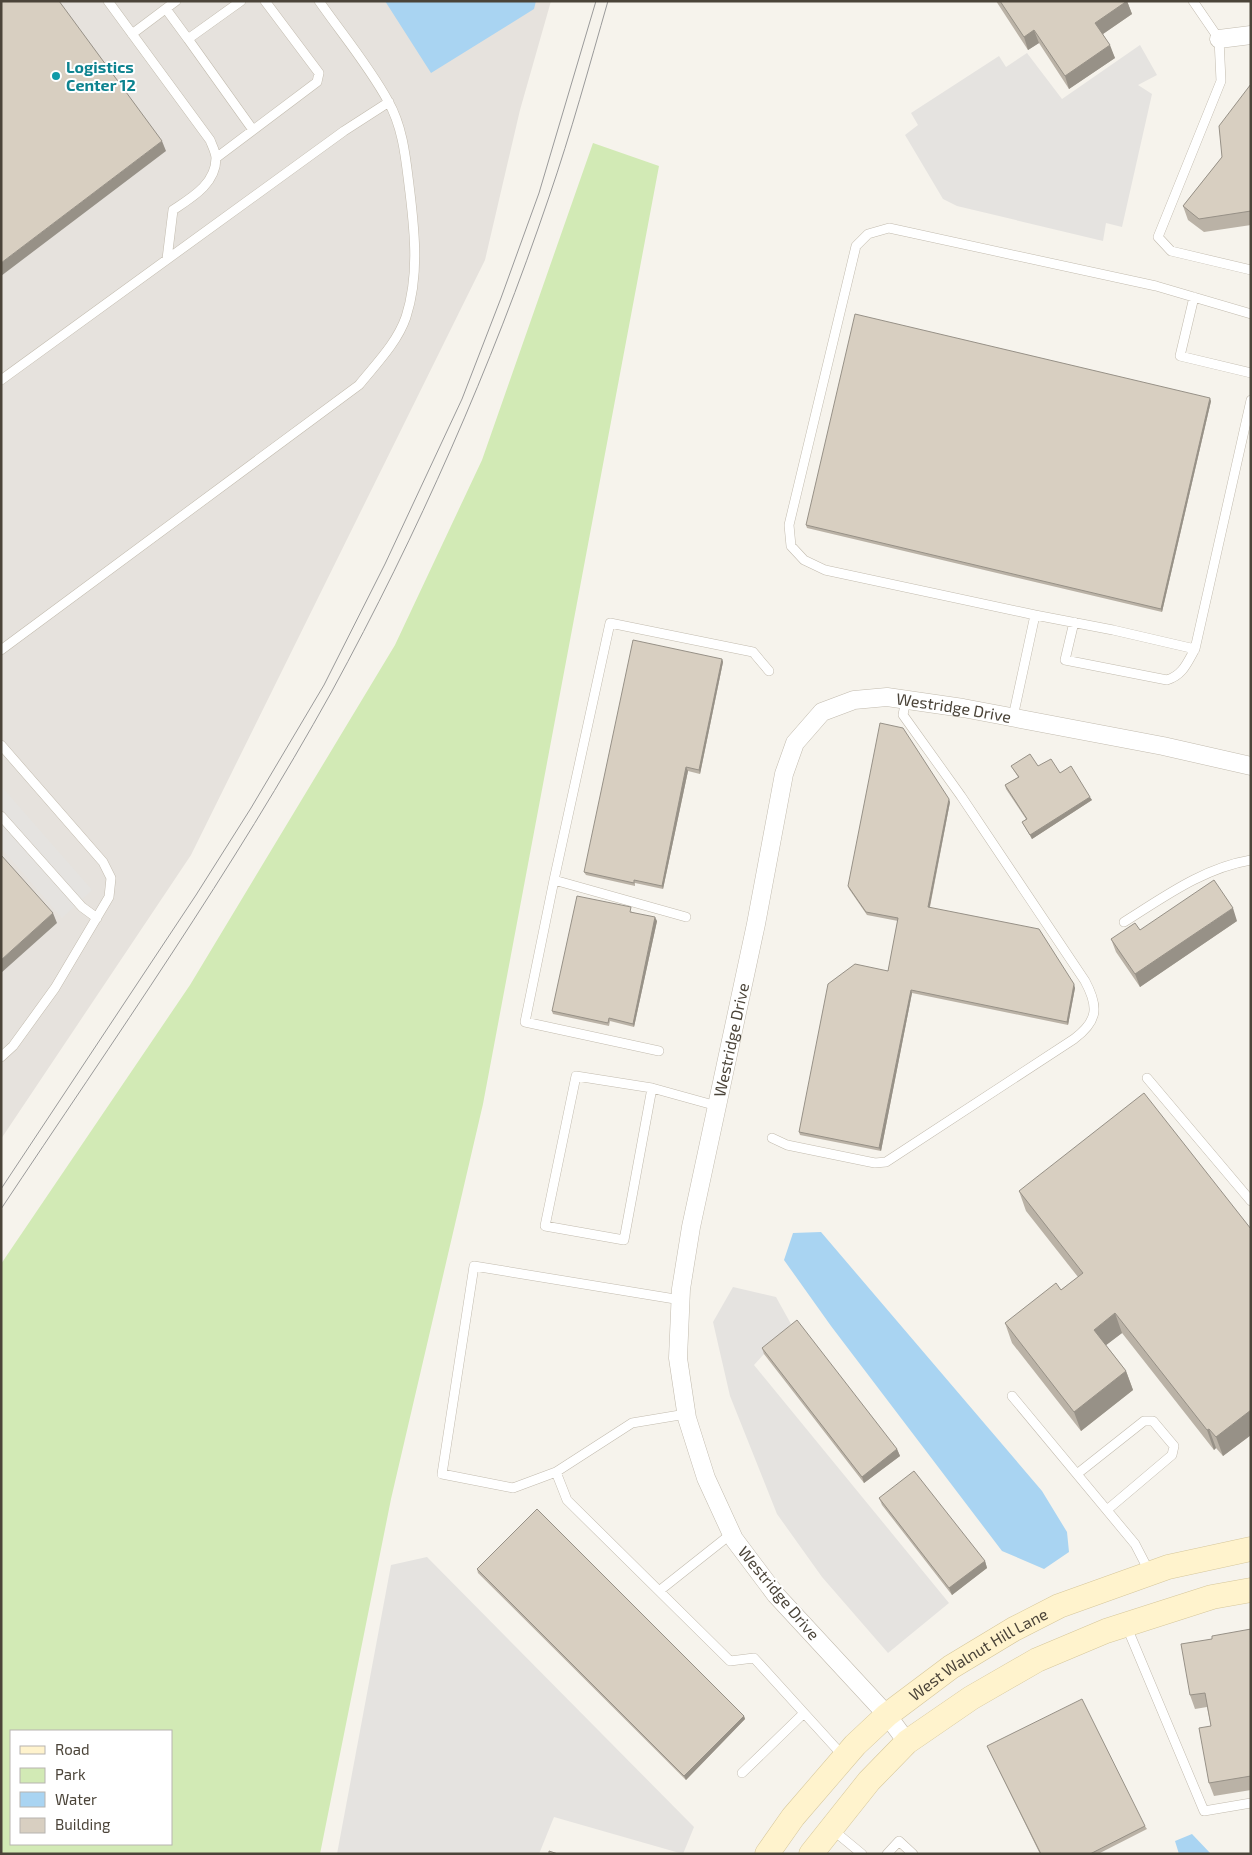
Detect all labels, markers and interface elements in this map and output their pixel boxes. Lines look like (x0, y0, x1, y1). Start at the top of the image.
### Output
place label: Logistics Center 12 (66, 57, 136, 94)
marker: Logistics Center 12 (50, 70, 62, 82)
street label: Westridge Drive (895, 688, 1013, 726)
street label: Westridge Drive (709, 981, 752, 1099)
street label: Westridge Drive (735, 1542, 824, 1643)
street label: West Walnut Hill Lane (905, 1604, 1050, 1704)
legend (10, 1730, 172, 1845)
text: Road (55, 1740, 90, 1758)
text: Park (55, 1765, 86, 1783)
text: Water (55, 1790, 97, 1808)
text: Building (55, 1815, 111, 1833)

